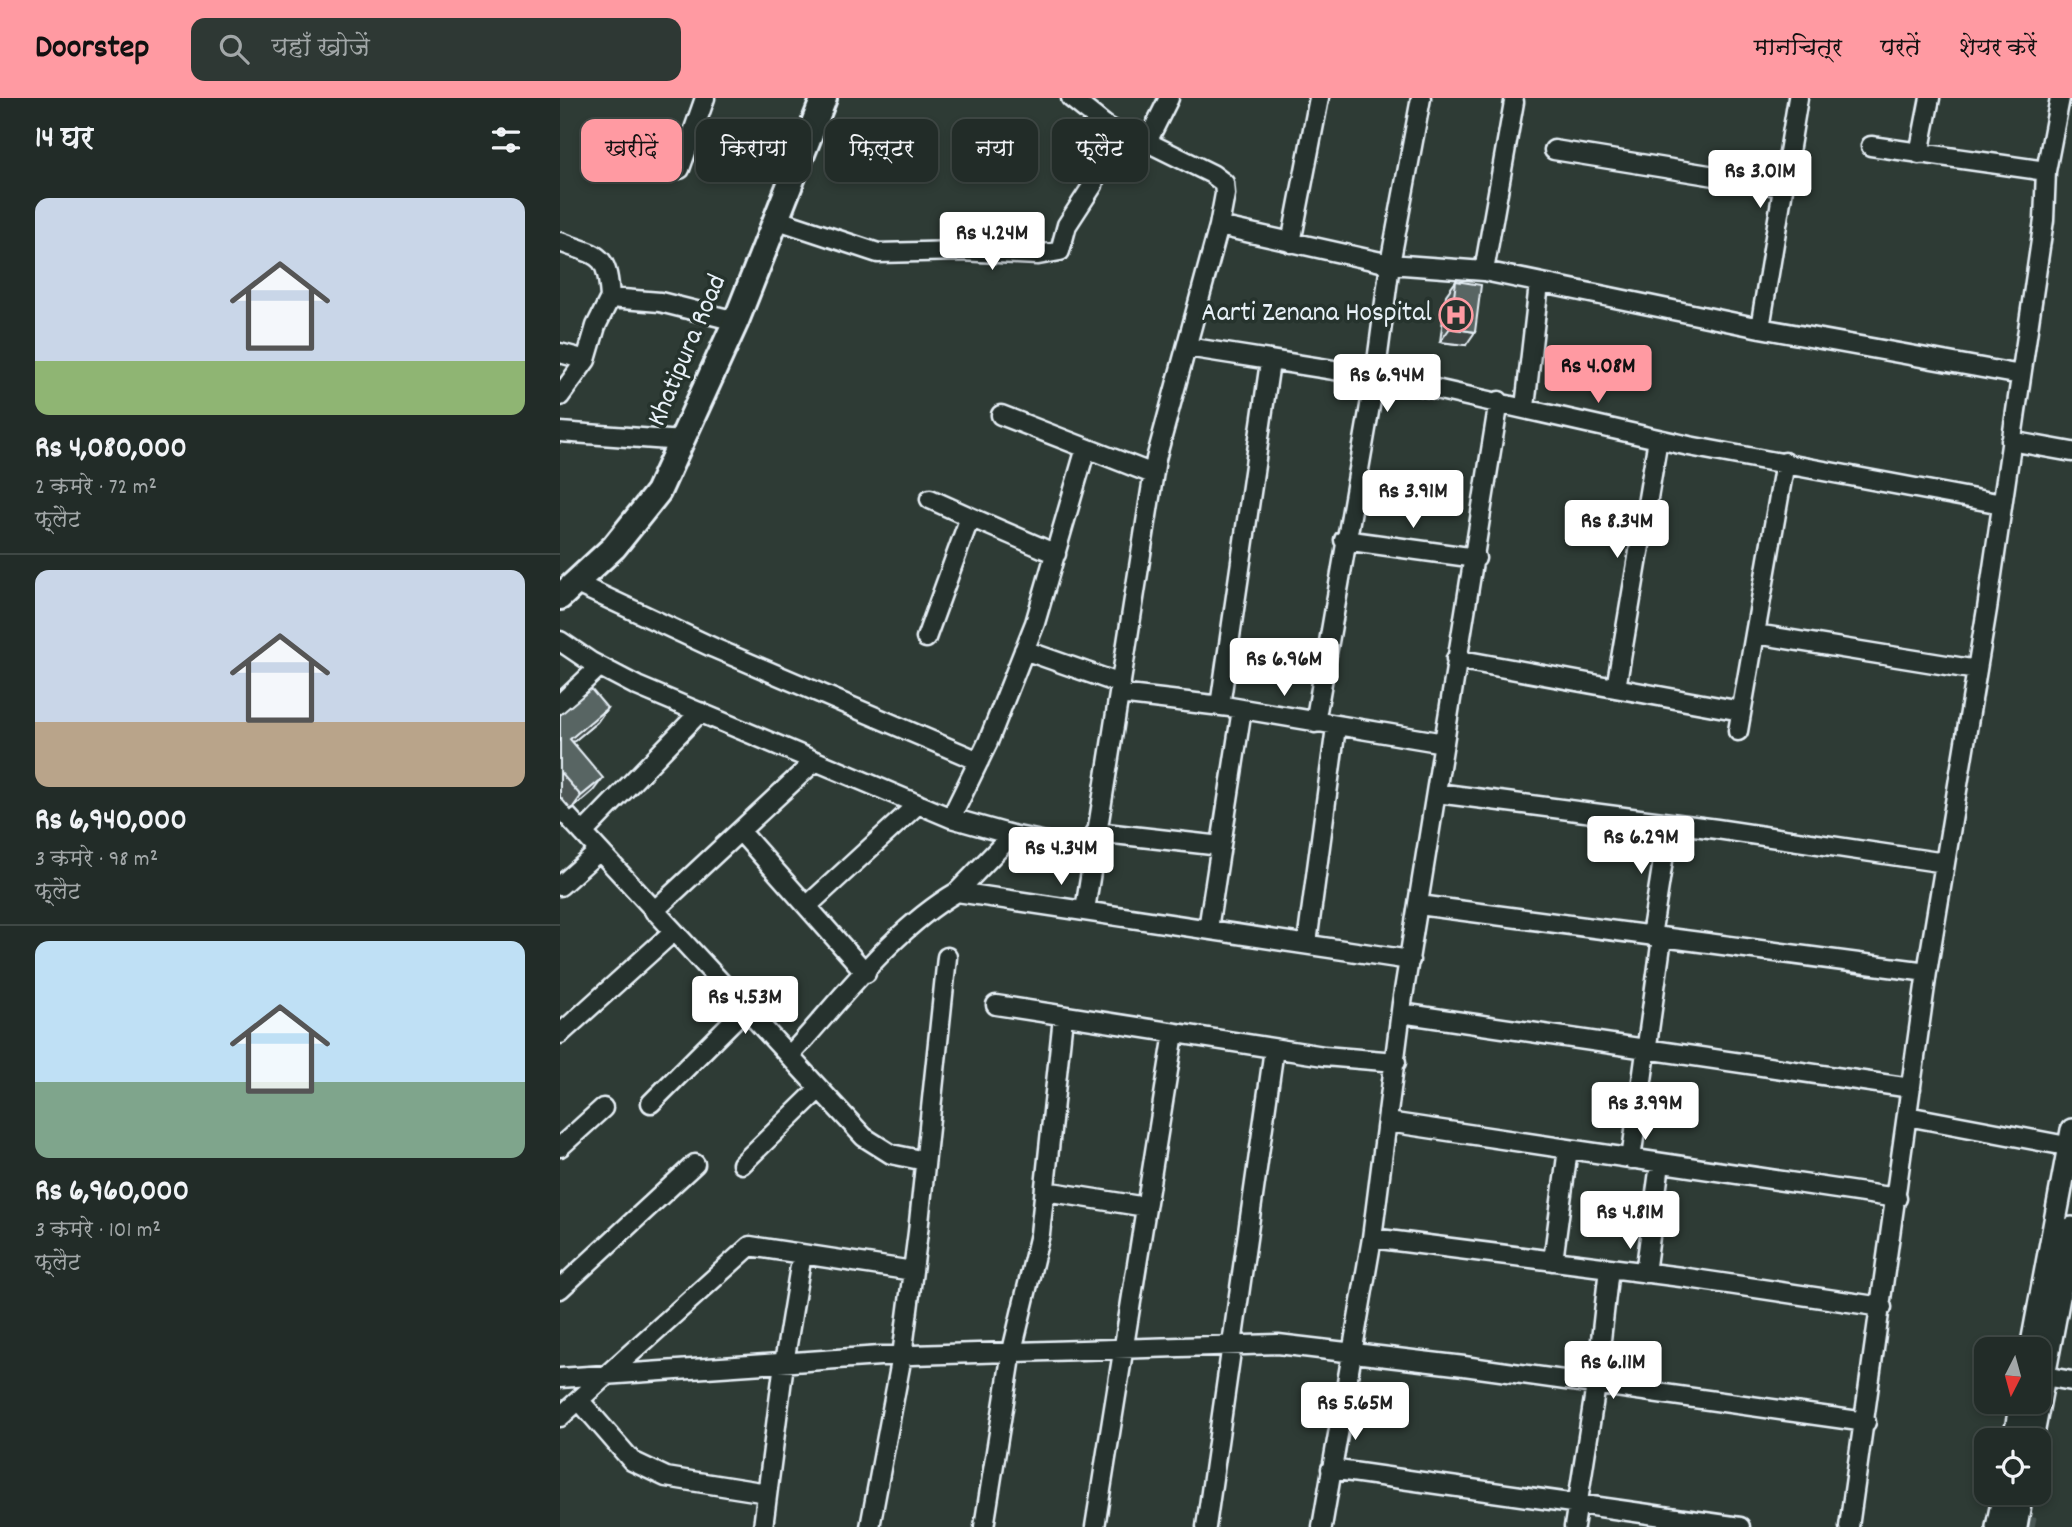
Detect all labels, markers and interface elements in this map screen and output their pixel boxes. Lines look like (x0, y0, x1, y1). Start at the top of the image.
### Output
search box (191, 18, 681, 81)
text: Doorstep (35, 26, 149, 73)
icon: search (215, 30, 253, 68)
text: यहाँ खोजें (271, 31, 370, 68)
text: मानचित्र (1754, 32, 1842, 66)
text: परतें (1880, 32, 1920, 66)
text: शेयर करें (1958, 32, 2037, 66)
text: 14 घर (35, 119, 93, 162)
chip: खरीदें (581, 119, 682, 182)
chip: किराया (696, 119, 811, 182)
chip: फ़िल्टर (825, 119, 938, 182)
chip: नया (952, 119, 1038, 182)
chip: फ़्लैट (1052, 119, 1148, 182)
icon: filters (487, 121, 525, 159)
pin: Rs 3.01M (1688, 150, 1832, 210)
text: Rs 3.01M (1724, 156, 1796, 189)
pin: Rs 4.24M (920, 212, 1064, 272)
text: Rs 4.24M (956, 218, 1028, 251)
icon: home (217, 243, 343, 369)
street label: Khatipura Road (639, 269, 739, 433)
place label: Aarti Zenana Hospital (1201, 295, 1432, 335)
hospital icon: Aarti Zenana Hospital (1437, 296, 1475, 334)
pin: Rs 4.08M (1526, 345, 1670, 405)
text: Rs 4.08M (1561, 351, 1635, 384)
pin: Rs 6.94M (1315, 354, 1459, 414)
text: Rs 6.94M (1350, 360, 1424, 393)
text: Rs 4,080,000 (35, 429, 187, 472)
pin: Rs 3.91M (1341, 470, 1485, 530)
text: 2 कमरे · 72 m² (35, 472, 157, 505)
text: Rs 3.91M (1378, 476, 1448, 509)
pin: Rs 8.34M (1545, 500, 1689, 560)
text: फ़्लैट (35, 505, 81, 538)
text: Rs 8.34M (1581, 506, 1653, 539)
icon: home (217, 615, 343, 741)
pin: Rs 6.96M (1212, 638, 1356, 698)
text: Rs 6.96M (1246, 644, 1322, 677)
text: Rs 6,940,000 (35, 801, 187, 844)
pin: Rs 6.29M (1569, 816, 1713, 876)
text: Rs 6.29M (1603, 822, 1679, 855)
pin: Rs 4.34M (989, 828, 1133, 887)
text: Rs 4.34M (1025, 833, 1097, 866)
text: 3 कमरे · 98 m² (35, 844, 158, 877)
text: फ़्लैट (35, 877, 81, 910)
pin: Rs 4.53M (673, 976, 817, 1036)
text: Rs 4.53M (708, 982, 782, 1015)
icon: home (217, 986, 343, 1112)
pin: Rs 3.99M (1573, 1082, 1717, 1142)
text: Rs 3.99M (1608, 1088, 1682, 1121)
text: Rs 6,960,000 (35, 1172, 189, 1215)
pin: Rs 4.81M (1558, 1192, 1702, 1251)
text: Rs 4.81M (1596, 1197, 1664, 1230)
text: 3 कमरे · 101 m² (35, 1215, 161, 1248)
text: फ़्लैट (35, 1248, 81, 1281)
north arrow (1974, 1337, 2051, 1414)
map controls (1974, 1337, 2051, 1505)
pin: Rs 6.11M (1541, 1342, 1685, 1401)
text: Rs 6.11M (1581, 1347, 1645, 1380)
pin: Rs 5.65M (1283, 1382, 1427, 1442)
text: Rs 5.65M (1317, 1388, 1393, 1421)
button: locate (1974, 1428, 2051, 1505)

